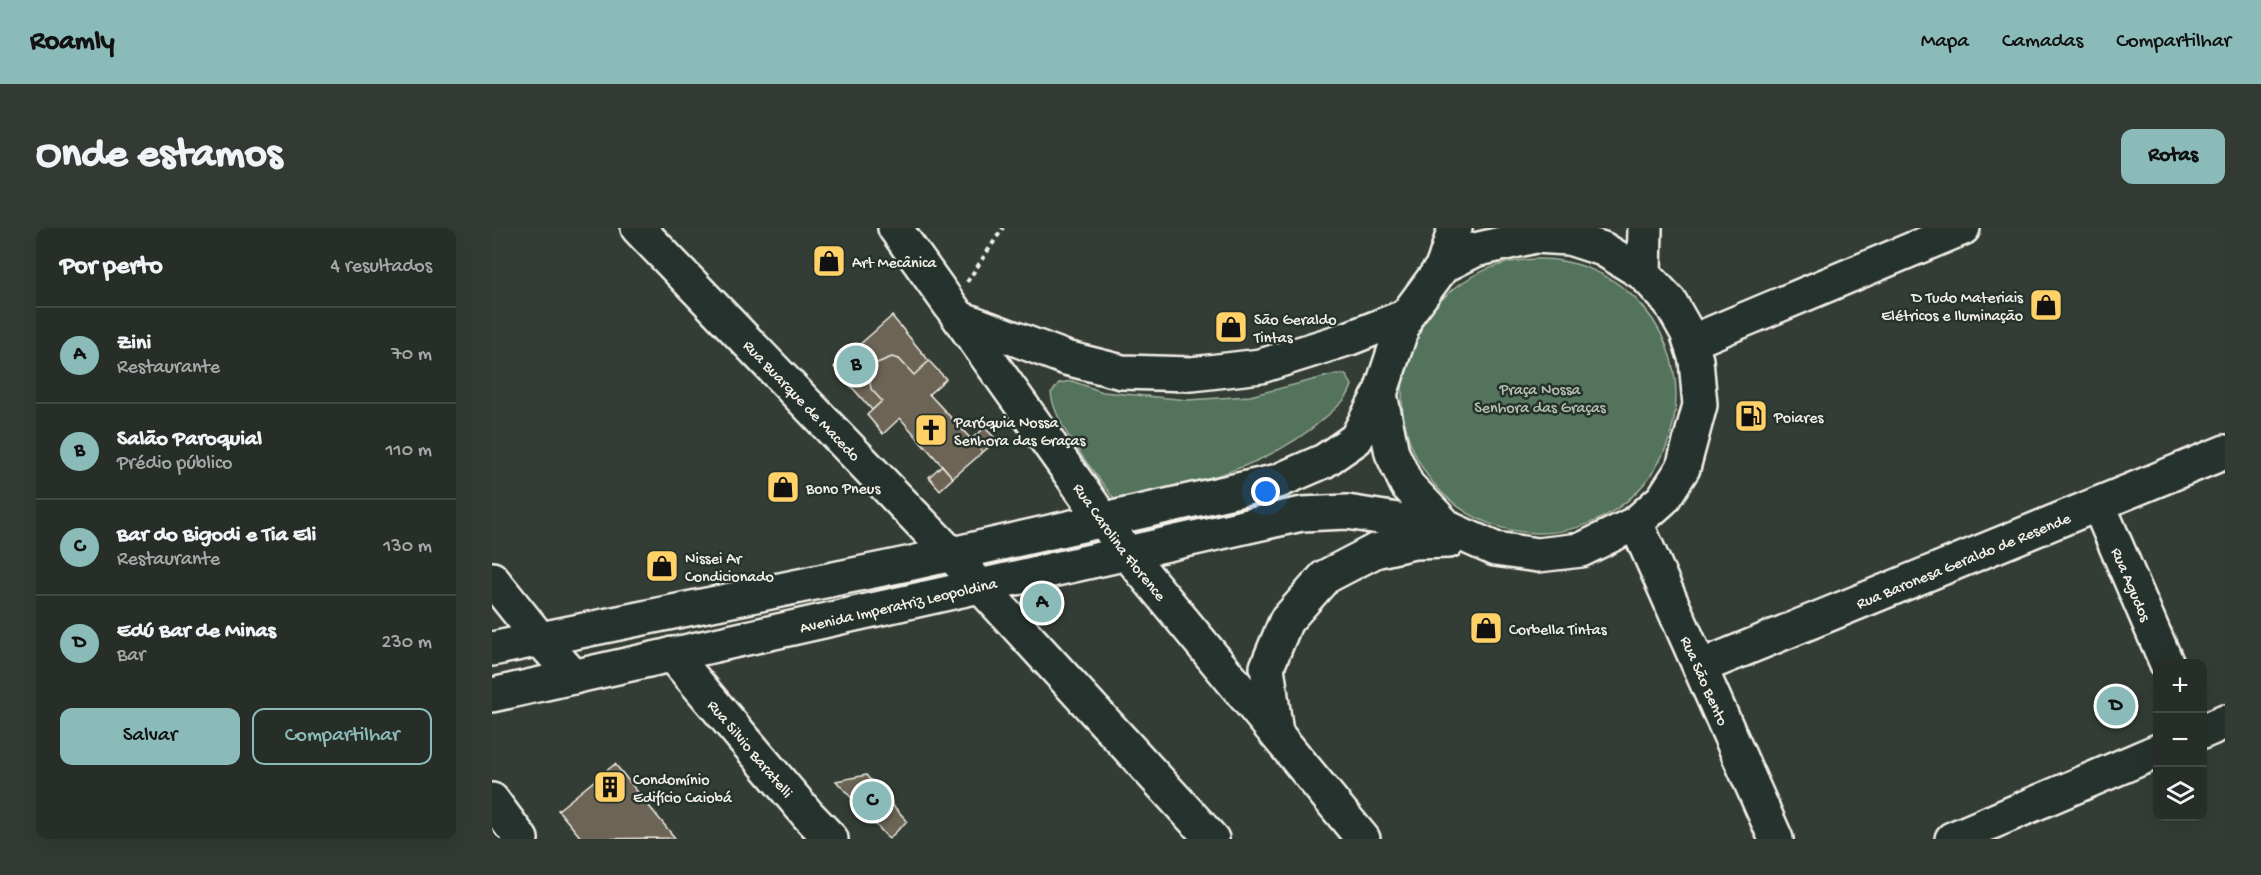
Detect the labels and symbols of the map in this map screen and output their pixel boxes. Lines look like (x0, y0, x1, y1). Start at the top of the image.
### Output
shop icon: Art Mecânica (811, 243, 847, 279)
place label: Art Mecânica (852, 255, 938, 274)
shop icon: D Tudo Materiais Elétricos e Iluminação (2028, 287, 2064, 323)
place label: D Tudo Materiais Elétricos e Iluminação (1881, 290, 2024, 327)
shop icon: São Geraldo Tintas (1213, 309, 1249, 345)
place label: São Geraldo Tintas (1253, 312, 1337, 349)
street label: Rua Buarque de Macedo (741, 336, 867, 464)
pin: B (836, 342, 876, 388)
park label: Praça Nossa Senhora das Graças (1474, 382, 1607, 419)
fuel station icon: Poiares (1733, 398, 1769, 434)
place label: Poiares (1773, 410, 1824, 429)
church icon: Paróquia Nossa Senhora das Graças (913, 412, 949, 448)
place label: Paróquia Nossa Senhora das Graças (953, 415, 1086, 452)
shop icon: Bono Pneus (765, 469, 801, 505)
your location (1251, 477, 1280, 506)
place label: Bono Pneus (805, 481, 881, 500)
street label: Rua Carolina Florence (1067, 481, 1169, 607)
street label: Rua Baronesa Geraldo de Resende (1854, 510, 2075, 615)
street label: Rua Agudos (2105, 546, 2154, 626)
shop icon: Nissei Ar Condicionado (644, 548, 680, 584)
place label: Nissei Ar Condicionado (685, 551, 774, 588)
street label: Avenida Imperatriz Leopoldina (798, 575, 1000, 639)
pin: A (1022, 580, 1062, 626)
shop icon: Corbella Tintas (1468, 610, 1504, 646)
place label: Corbella Tintas (1509, 622, 1608, 641)
street label: Rua São Bento (1674, 634, 1731, 729)
pin: D (2096, 684, 2136, 728)
street label: Rua Silvio Baratelli (702, 697, 796, 803)
building icon: Condomínio Edifício Caiobá (592, 769, 628, 805)
place label: Condomínio Edifício Caiobá (633, 772, 733, 809)
pin: C (852, 778, 892, 824)

